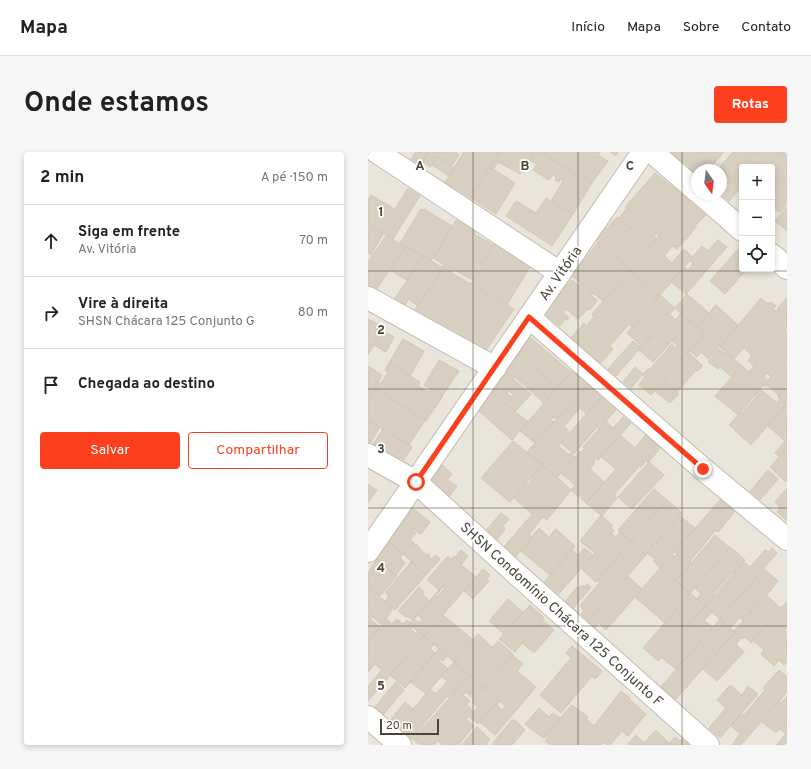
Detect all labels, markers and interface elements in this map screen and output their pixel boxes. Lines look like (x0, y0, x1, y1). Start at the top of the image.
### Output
text: Mapa (20, 16, 68, 40)
text: Início (571, 19, 605, 36)
text: Mapa (627, 19, 661, 36)
text: Sobre (683, 19, 719, 36)
text: Contato (741, 19, 791, 36)
text: Onde estamos (24, 86, 209, 122)
button: Rotas (714, 86, 787, 123)
text: A (415, 159, 425, 175)
text: B (521, 159, 530, 175)
text: C (626, 159, 634, 175)
north arrow (691, 164, 727, 200)
map controls (739, 164, 775, 272)
button: + (739, 164, 775, 200)
text: 2 min (40, 167, 84, 189)
text: A pé · 150 m (261, 170, 328, 186)
button: − (739, 200, 775, 236)
text: 1 (378, 205, 384, 221)
text: Siga em frente (78, 223, 180, 242)
icon: ahead (40, 230, 62, 252)
text: 70 m (299, 233, 328, 249)
button: locate (739, 236, 775, 272)
text: Av. Vitória (78, 242, 136, 258)
street label: Av. Vitória (536, 243, 586, 304)
text: Vire à direita (78, 295, 168, 314)
icon: right (40, 302, 62, 324)
text: 80 m (298, 305, 328, 321)
text: SHSN Chácara 125 Conjunto G (78, 314, 255, 330)
text: 2 (377, 323, 385, 339)
icon: arrive (40, 374, 62, 396)
text: Chegada ao destino (78, 375, 215, 394)
button: Salvar (40, 432, 180, 469)
button: Compartilhar (188, 432, 328, 469)
text: 3 (377, 442, 385, 458)
route end (694, 460, 712, 478)
route start (407, 473, 425, 491)
street label: SHSN Condomínio Chácara 125 Conjunto F (456, 519, 666, 711)
text: 4 (377, 561, 385, 577)
text: 5 (377, 679, 385, 695)
scale bar (380, 717, 439, 736)
text: 20 m (386, 719, 412, 733)

